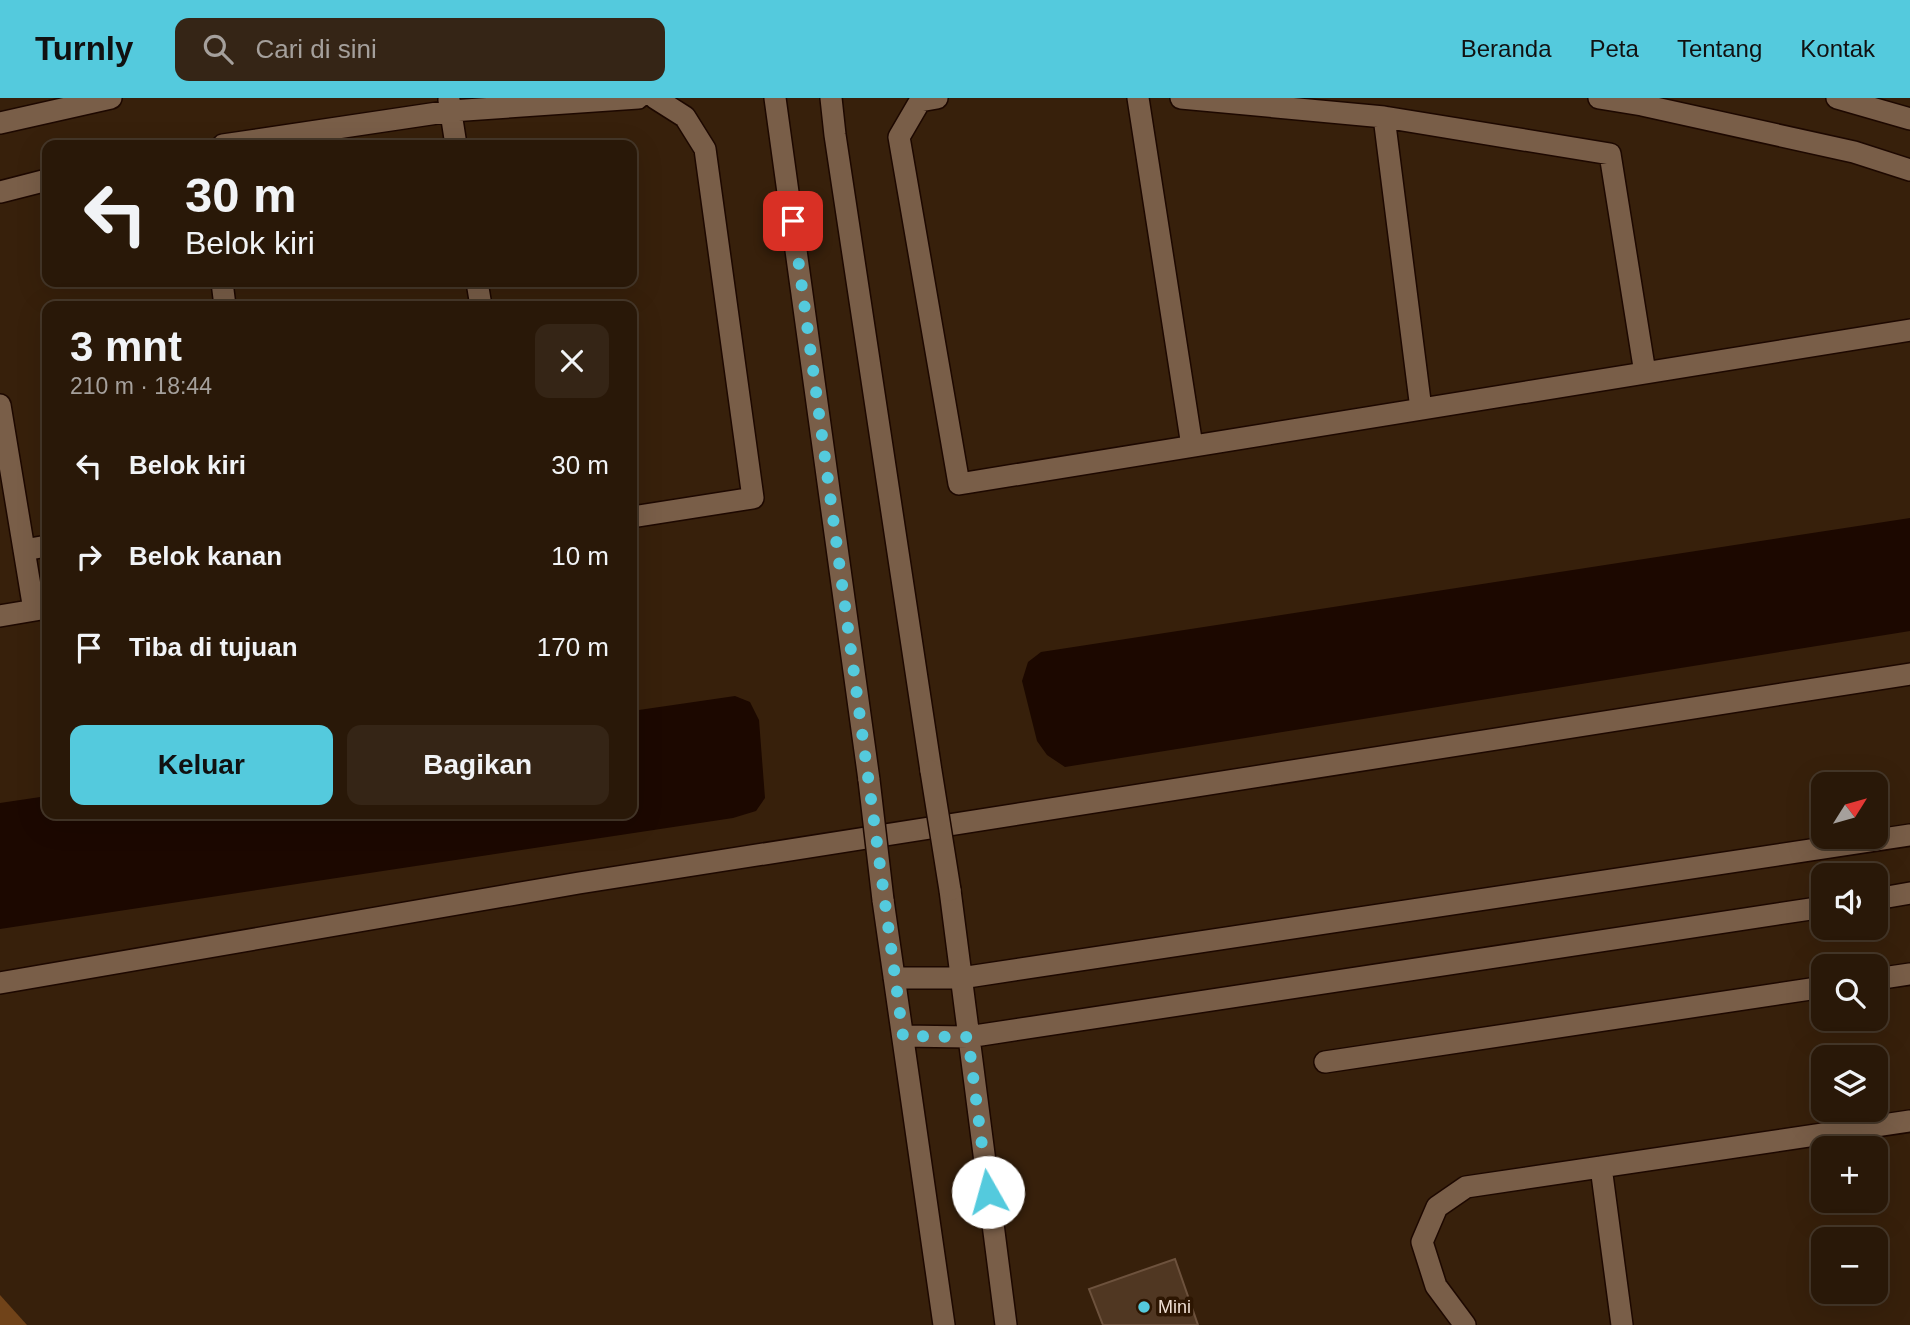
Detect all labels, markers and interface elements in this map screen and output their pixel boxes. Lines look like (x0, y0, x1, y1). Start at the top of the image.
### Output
search box (175, 18, 665, 81)
text: Turnly (35, 30, 133, 67)
icon: search (199, 30, 237, 68)
text: Cari di sini (255, 34, 377, 64)
text: Beranda (1461, 35, 1552, 62)
text: Peta (1590, 35, 1639, 62)
text: Tentang (1677, 35, 1762, 62)
text: Kontak (1800, 35, 1875, 62)
icon: left (70, 168, 161, 259)
text: 30 m (185, 168, 297, 222)
pin (763, 191, 823, 251)
icon: arrive (774, 202, 812, 240)
text: Belok kiri (185, 225, 315, 261)
text: 3 mnt (70, 323, 182, 370)
button: close (535, 324, 609, 398)
text: 210 m · 18:44 (70, 373, 212, 399)
icon: left (70, 447, 108, 485)
text: Belok kiri (129, 450, 246, 480)
text: 30 m (551, 450, 609, 480)
icon: right (70, 538, 108, 576)
text: Belok kanan (129, 541, 282, 571)
text: 10 m (551, 541, 609, 571)
icon: arrive (70, 629, 108, 667)
text: Tiba di tujuan (129, 632, 298, 662)
text: 170 m (537, 632, 609, 662)
button: Keluar (70, 725, 333, 805)
button: Bagikan (347, 725, 609, 805)
north arrow (1811, 772, 1888, 849)
map controls (1811, 772, 1888, 1304)
button: sound (1811, 863, 1888, 940)
button: search (1811, 954, 1888, 1031)
button: layers (1811, 1045, 1888, 1122)
button: + (1811, 1136, 1888, 1213)
position arrow (951, 1155, 1025, 1229)
button: − (1811, 1227, 1888, 1304)
place label: Mini (1158, 1297, 1191, 1317)
marker: Mini (1136, 1299, 1152, 1315)

